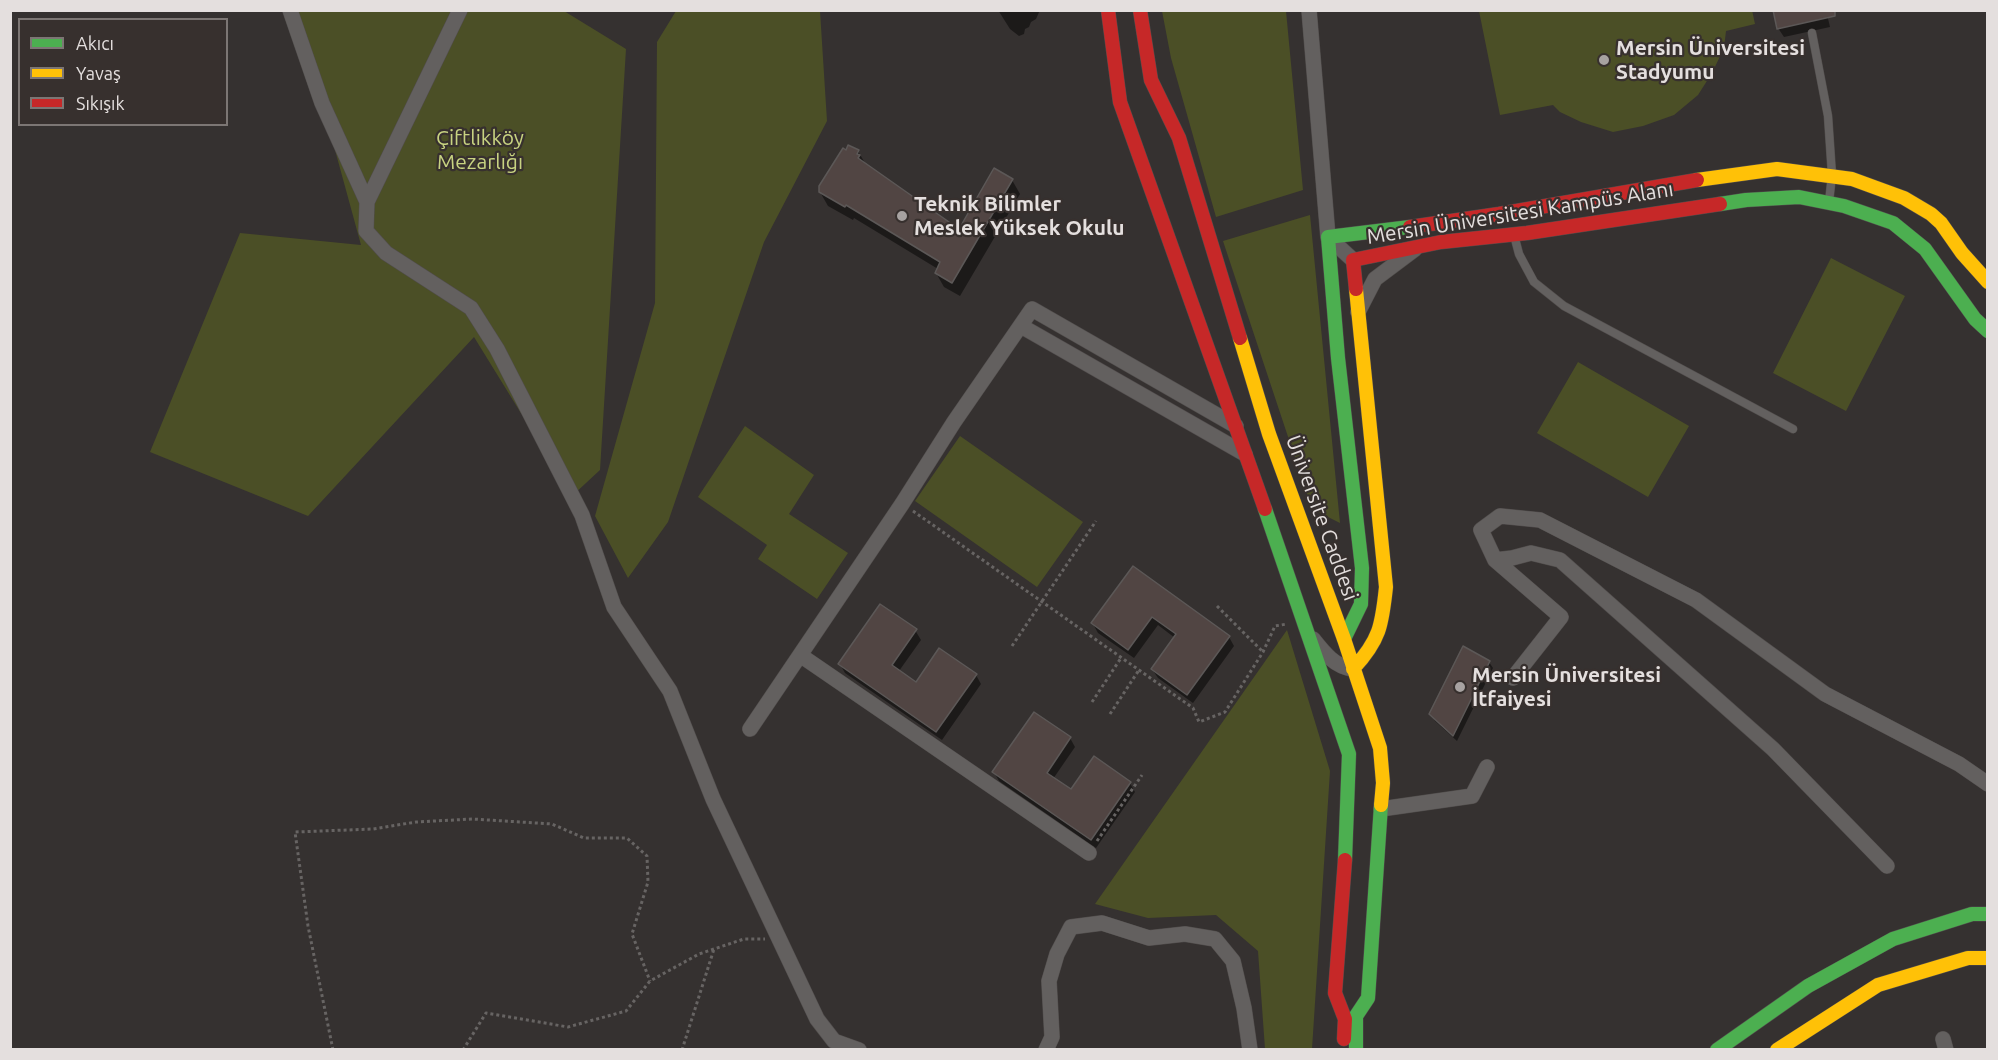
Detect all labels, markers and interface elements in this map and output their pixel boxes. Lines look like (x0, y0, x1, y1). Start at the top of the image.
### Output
legend (18, 18, 228, 126)
text: Akıcı (76, 33, 114, 53)
place label: Mersin Üniversitesi Stadyumu (1616, 35, 1805, 85)
marker: Mersin Üniversitesi Stadyumu (1597, 53, 1611, 67)
text: Yavaş (76, 63, 121, 83)
text: Sıkışık (76, 93, 125, 113)
park label: Çiftlikköy Mezarlığı (436, 125, 524, 175)
street label: Mersin Üniversitesi Kampüs Alanı (1365, 176, 1675, 250)
place label: Teknik Bilimler Meslek Yüksek Okulu (914, 191, 1125, 241)
marker: Teknik Bilimler Meslek Yüksek Okulu (895, 209, 909, 223)
street label: Üniversite Caddesi (1280, 432, 1364, 604)
place label: Mersin Üniversitesi İtfaiyesi (1472, 662, 1661, 712)
marker: Mersin Üniversitesi İtfaiyesi (1453, 680, 1467, 694)

